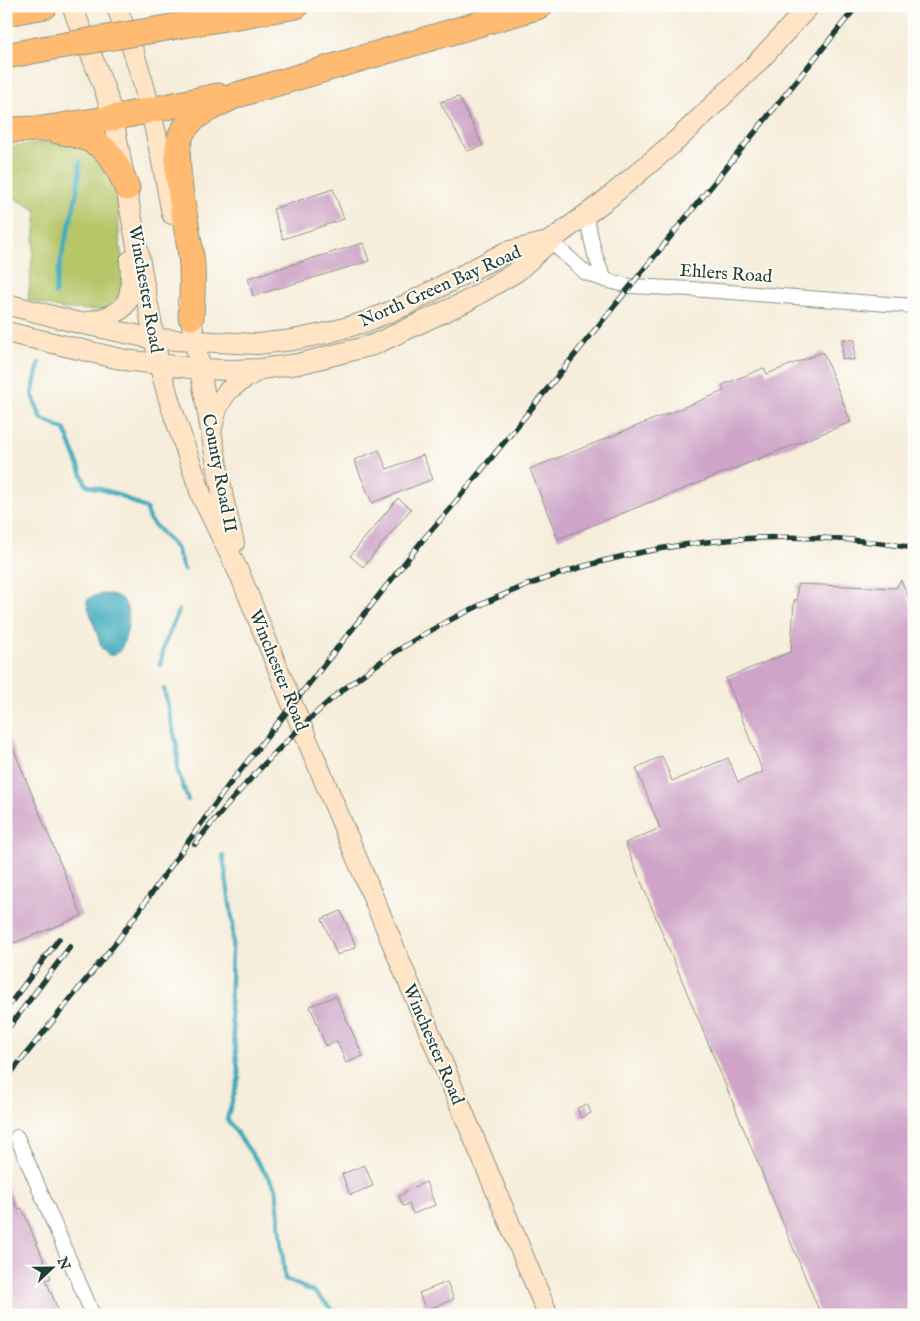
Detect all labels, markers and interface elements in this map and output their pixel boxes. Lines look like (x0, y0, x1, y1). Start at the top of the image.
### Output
street label: Winchester Road (122, 224, 167, 355)
street label: North Green Bay Road (356, 241, 526, 333)
street label: Ehlers Road (679, 260, 773, 289)
street label: County Road II (196, 412, 241, 535)
street label: Winchester Road (243, 606, 313, 735)
street label: Winchester Road (397, 981, 469, 1109)
north arrow (28, 1244, 78, 1294)
text: N (52, 1254, 74, 1272)

